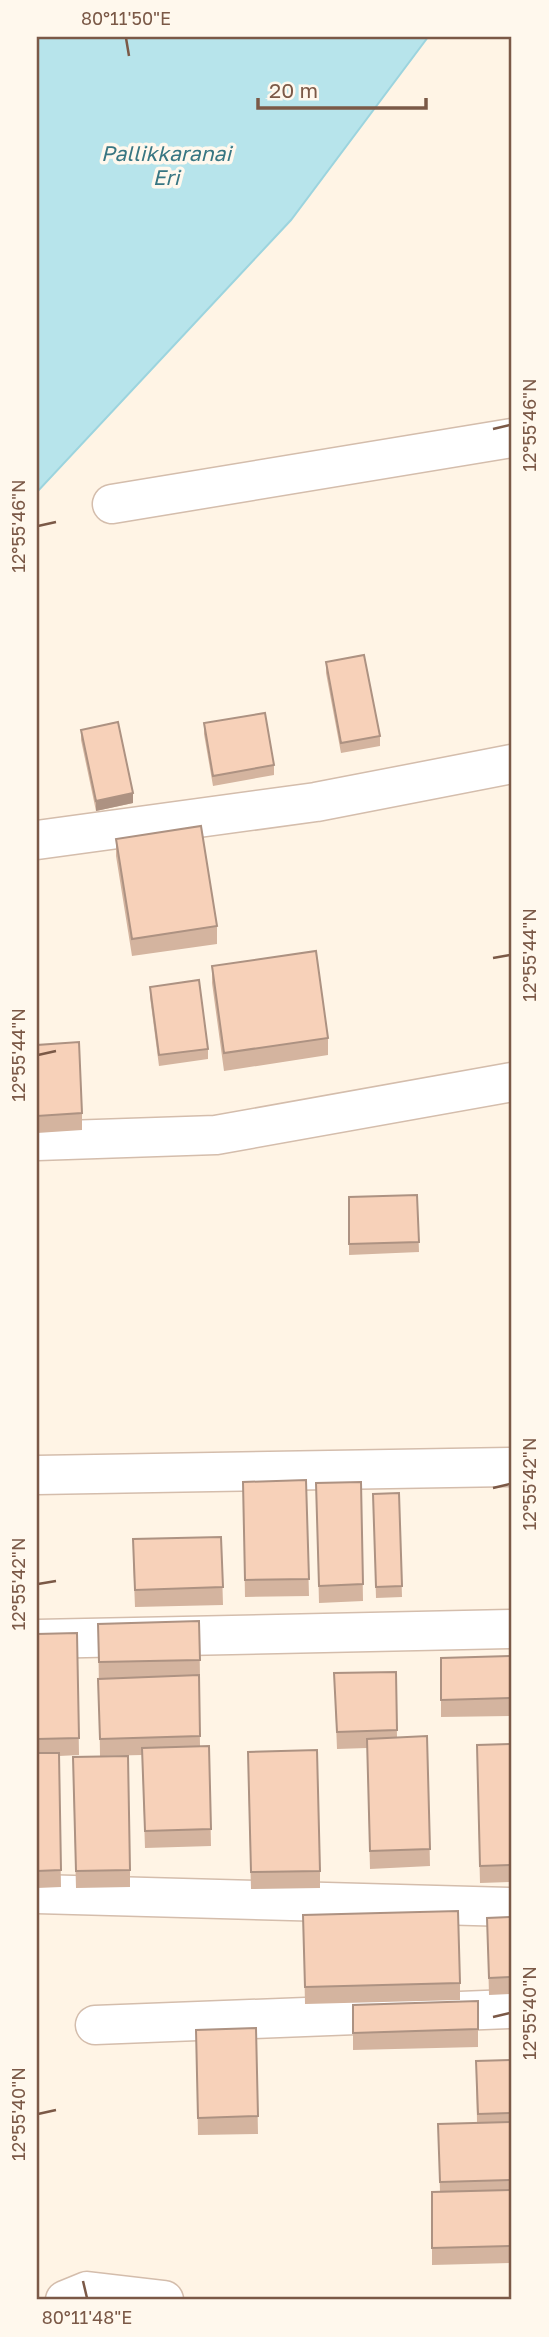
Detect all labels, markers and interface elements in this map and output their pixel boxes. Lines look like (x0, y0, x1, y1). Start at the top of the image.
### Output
text: 80°11'50"E (81, 7, 171, 29)
scale bar (258, 66, 426, 110)
text: 20 m (269, 77, 318, 103)
water label: Pallikkaranai Eri (101, 140, 233, 190)
text: 12°55'46"N (518, 378, 540, 472)
text: 12°55'46"N (7, 479, 29, 573)
text: 12°55'44"N (518, 908, 540, 1002)
text: 12°55'44"N (7, 1008, 29, 1102)
text: 12°55'42"N (518, 1437, 540, 1531)
text: 12°55'42"N (7, 1537, 29, 1631)
text: 12°55'40"N (518, 1966, 540, 2060)
text: 12°55'40"N (7, 2067, 29, 2161)
text: 80°11'48"E (42, 2306, 132, 2328)

